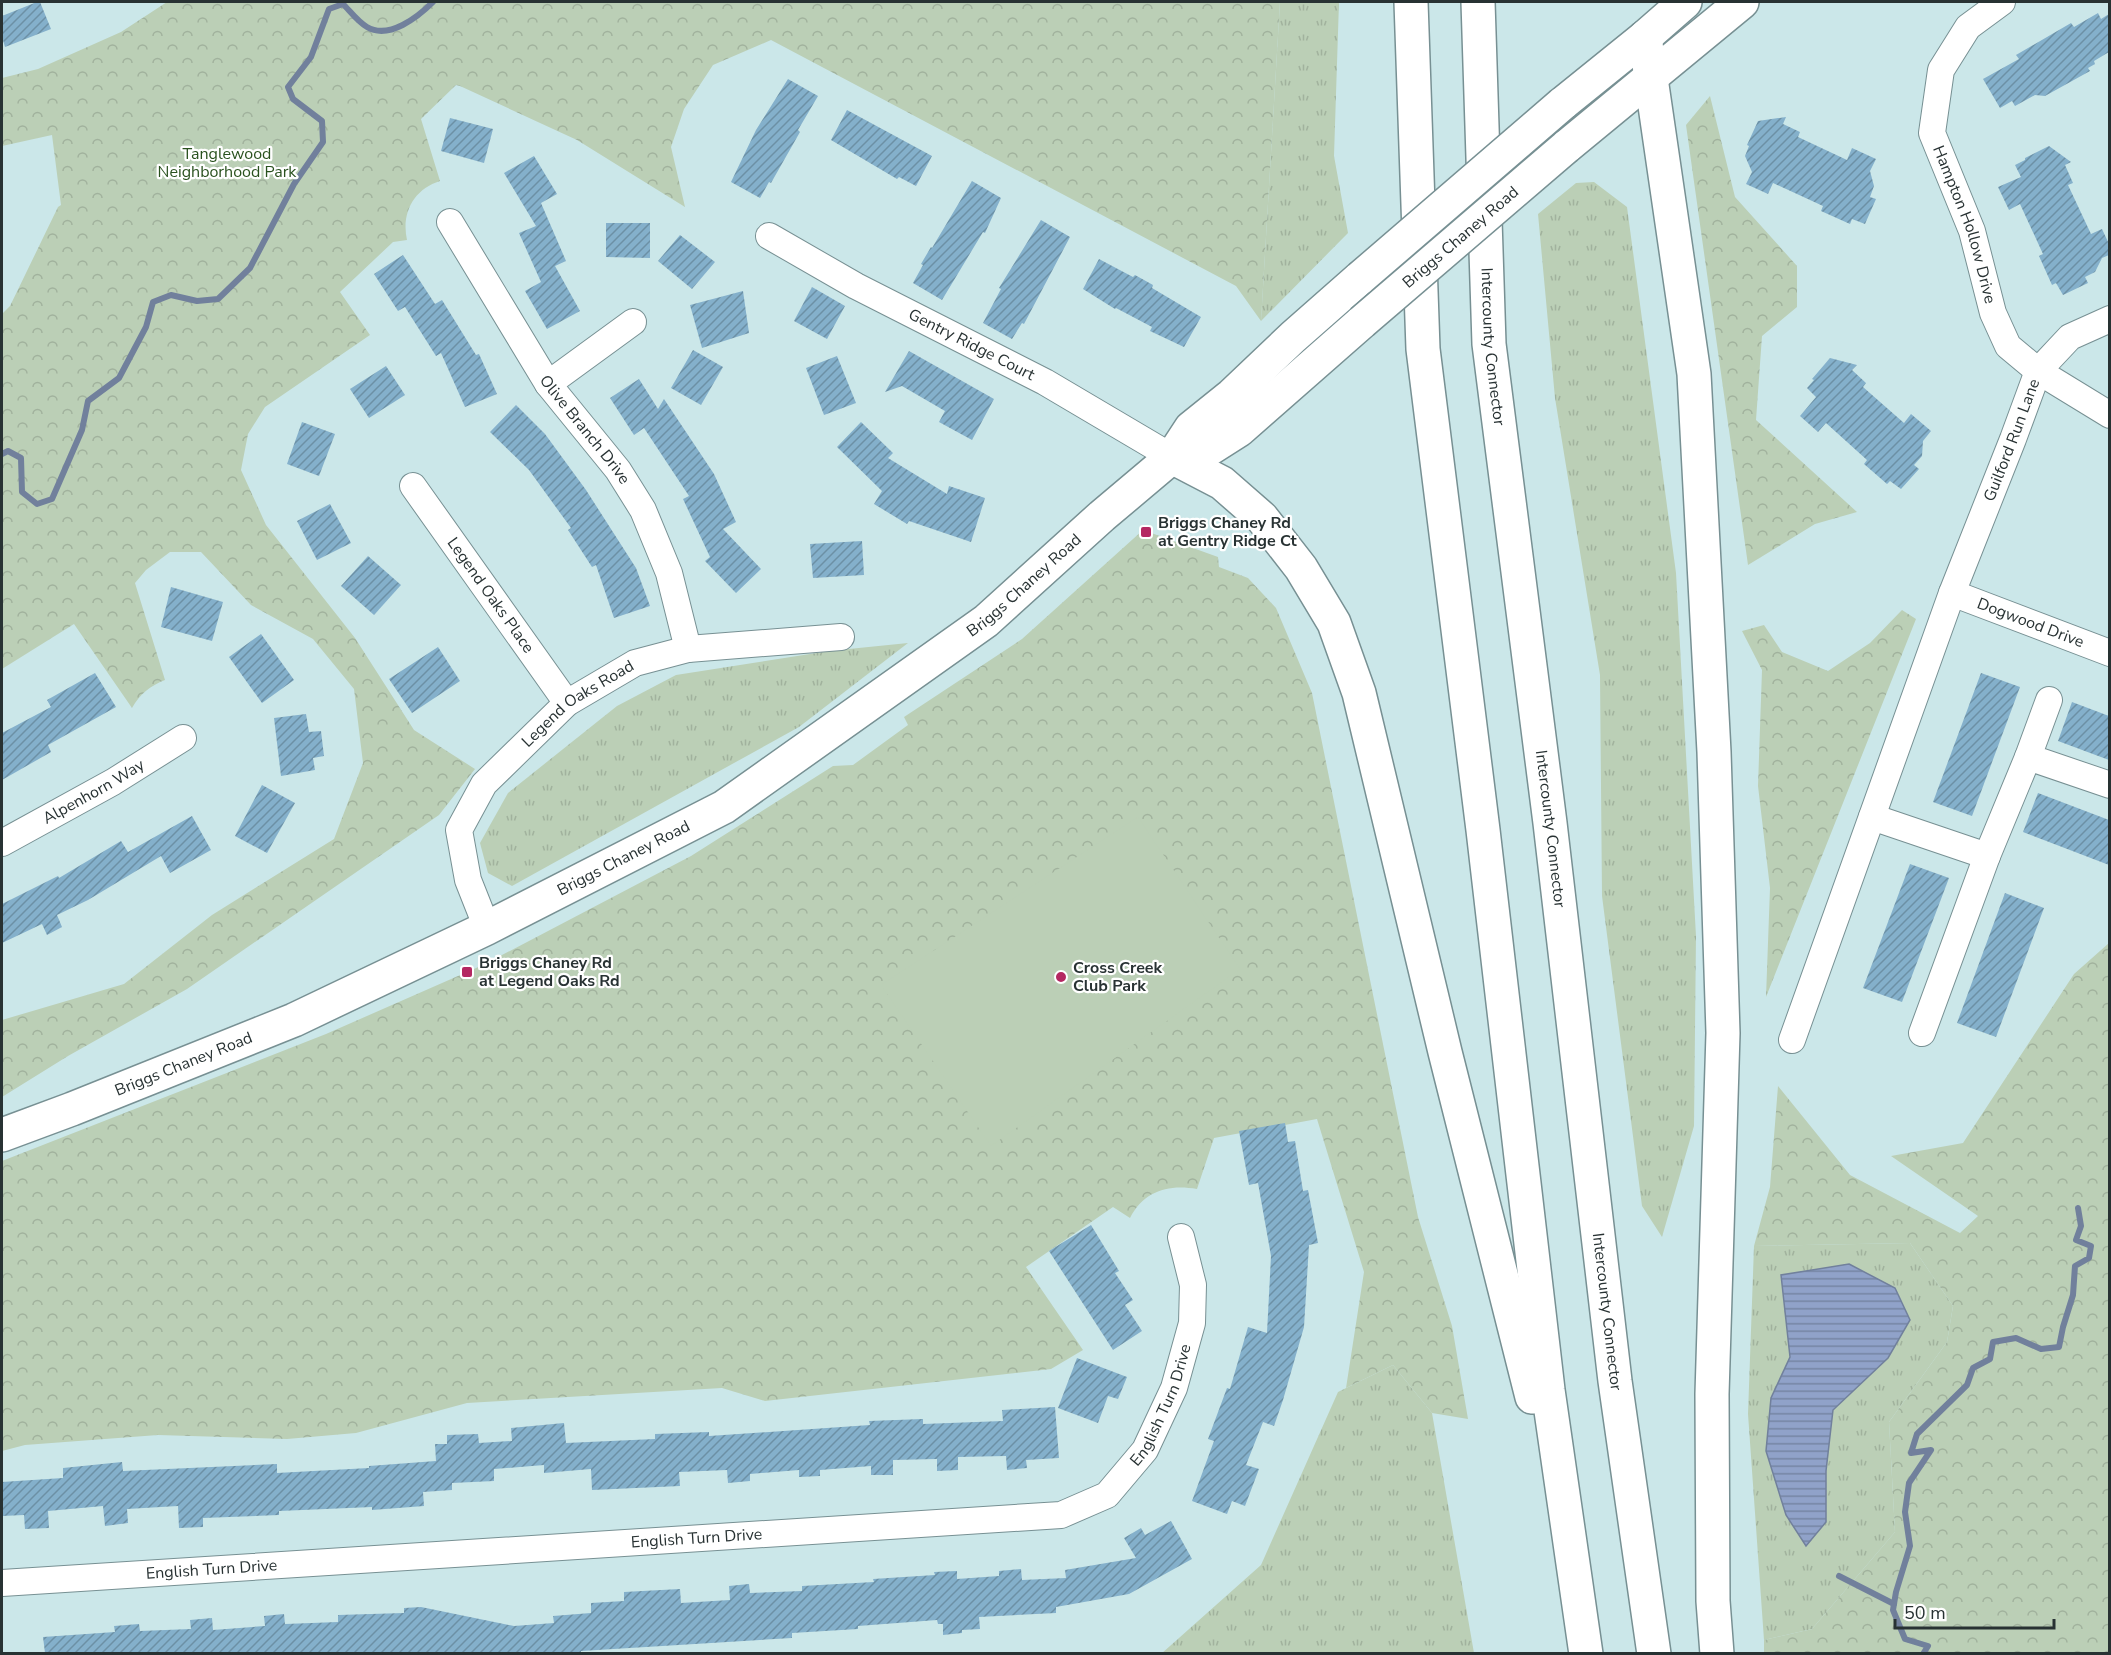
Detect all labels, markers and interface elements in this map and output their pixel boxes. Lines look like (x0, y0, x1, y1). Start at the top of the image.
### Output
street label: Hampton Hollow Drive (1927, 142, 2001, 306)
park label: Tanglewood Neighborhood Park (158, 143, 297, 183)
street label: Briggs Chaney Road (1398, 181, 1523, 293)
street label: Intercounty Connector (1476, 267, 1510, 427)
street label: Gentry Ridge Court (905, 303, 1039, 386)
street label: Olive Branch Drive (534, 371, 635, 488)
street label: Guilford Run Lane (1978, 376, 2045, 505)
place label: Briggs Chaney Rd at Gentry Ridge Ct (1158, 512, 1297, 552)
marker: Briggs Chaney Rd at Gentry Ridge Ct (1139, 525, 1153, 539)
street label: Briggs Chaney Road (962, 529, 1086, 642)
street label: Legend Oaks Place (442, 533, 539, 658)
street label: Dogwood Drive (1974, 593, 2087, 653)
street label: Legend Oaks Road (517, 655, 638, 752)
street label: Intercounty Connector (1530, 749, 1571, 909)
street label: Alpenhorn Way (39, 754, 149, 829)
street label: Briggs Chaney Road (553, 815, 694, 901)
place label: Briggs Chaney Rd at Legend Oaks Rd (479, 952, 620, 992)
place label: Cross Creek Club Park (1073, 957, 1163, 997)
marker: Briggs Chaney Rd at Legend Oaks Rd (460, 965, 474, 979)
marker: Cross Creek Club Park (1054, 970, 1068, 984)
street label: Briggs Chaney Road (112, 1027, 256, 1102)
street label: Intercounty Connector (1587, 1232, 1627, 1392)
street label: English Turn Drive (1125, 1342, 1197, 1471)
street label: English Turn Drive (630, 1523, 763, 1554)
street label: English Turn Drive (145, 1554, 278, 1585)
scale bar (1895, 1592, 2054, 1630)
text: 50 m (1904, 1601, 1946, 1625)

